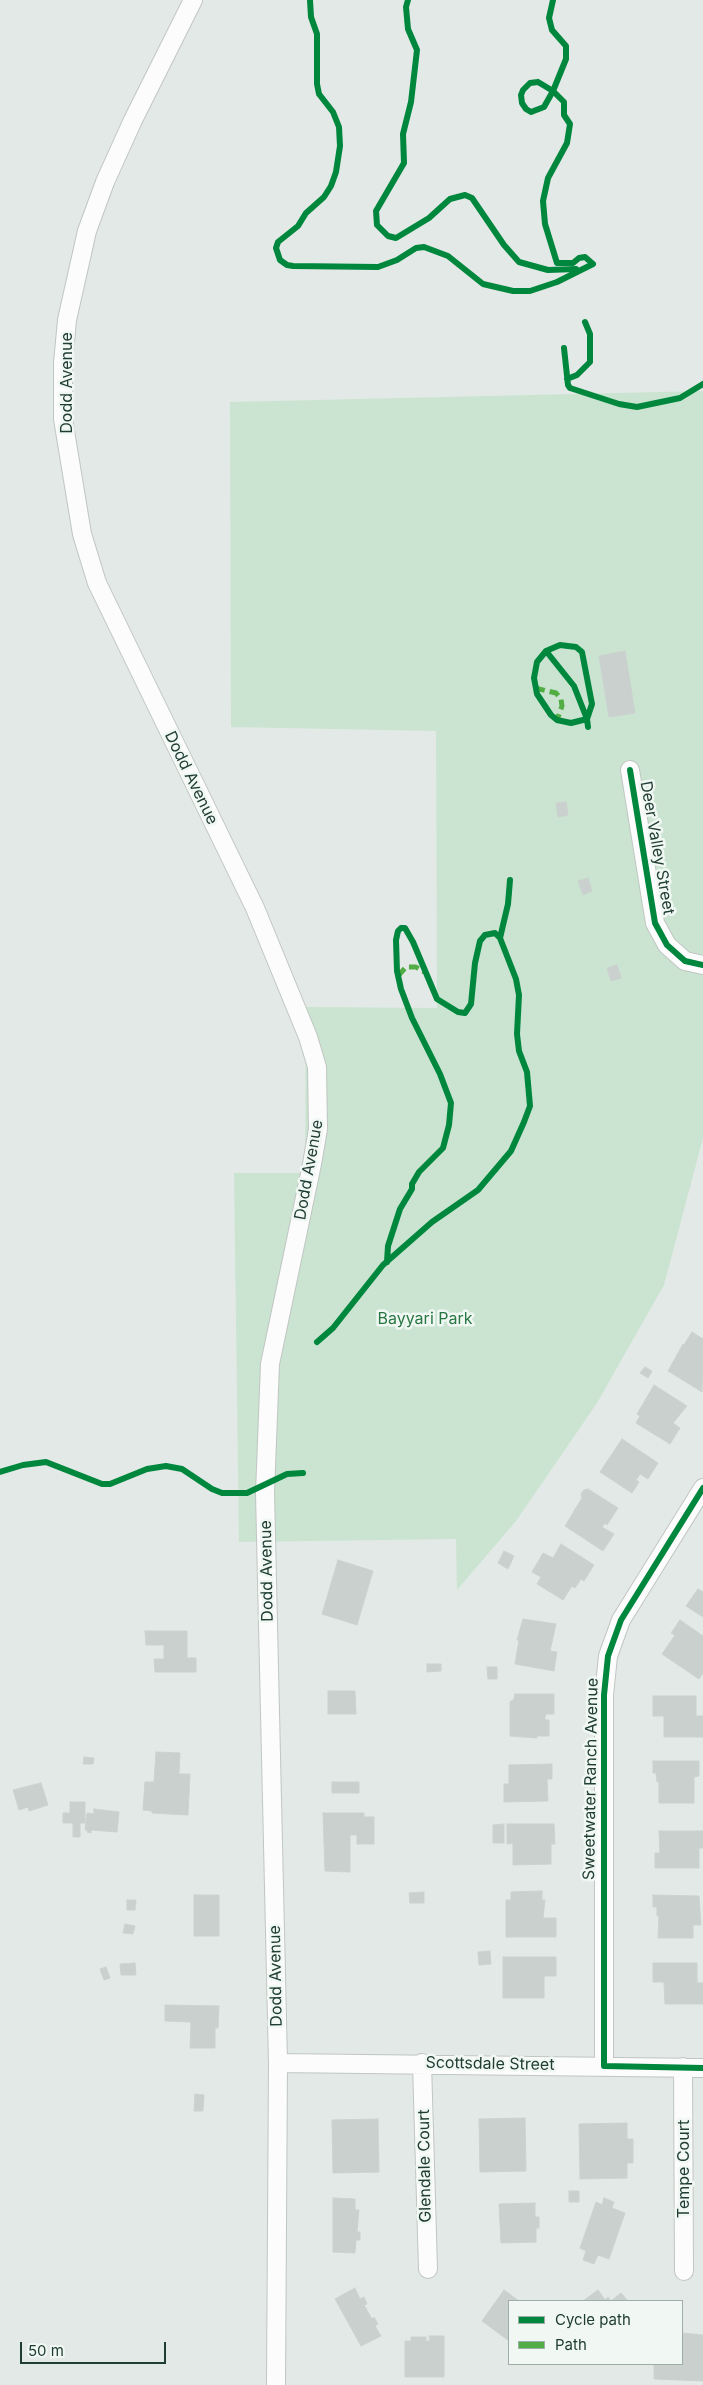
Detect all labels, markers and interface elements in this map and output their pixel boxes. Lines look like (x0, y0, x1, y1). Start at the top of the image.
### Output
street label: Dodd Avenue (57, 332, 77, 434)
street label: Dodd Avenue (160, 728, 222, 828)
street label: Deer Valley Street (636, 780, 678, 916)
street label: Dodd Avenue (291, 1118, 327, 1222)
park label: Bayyari Park (377, 1309, 473, 1329)
street label: Dodd Avenue (257, 1520, 277, 1622)
street label: Sweetwater Ranch Avenue (580, 1678, 602, 1880)
street label: Dodd Avenue (266, 1925, 286, 2027)
street label: Scottsdale Street (425, 2053, 555, 2075)
street label: Glendale Court (414, 2109, 436, 2223)
street label: Tempe Court (674, 2120, 694, 2218)
legend (508, 2300, 683, 2365)
text: Cycle path (555, 2310, 631, 2329)
scale bar (22, 2332, 169, 2364)
text: Path (555, 2335, 587, 2354)
text: 50 m (28, 2341, 64, 2360)

